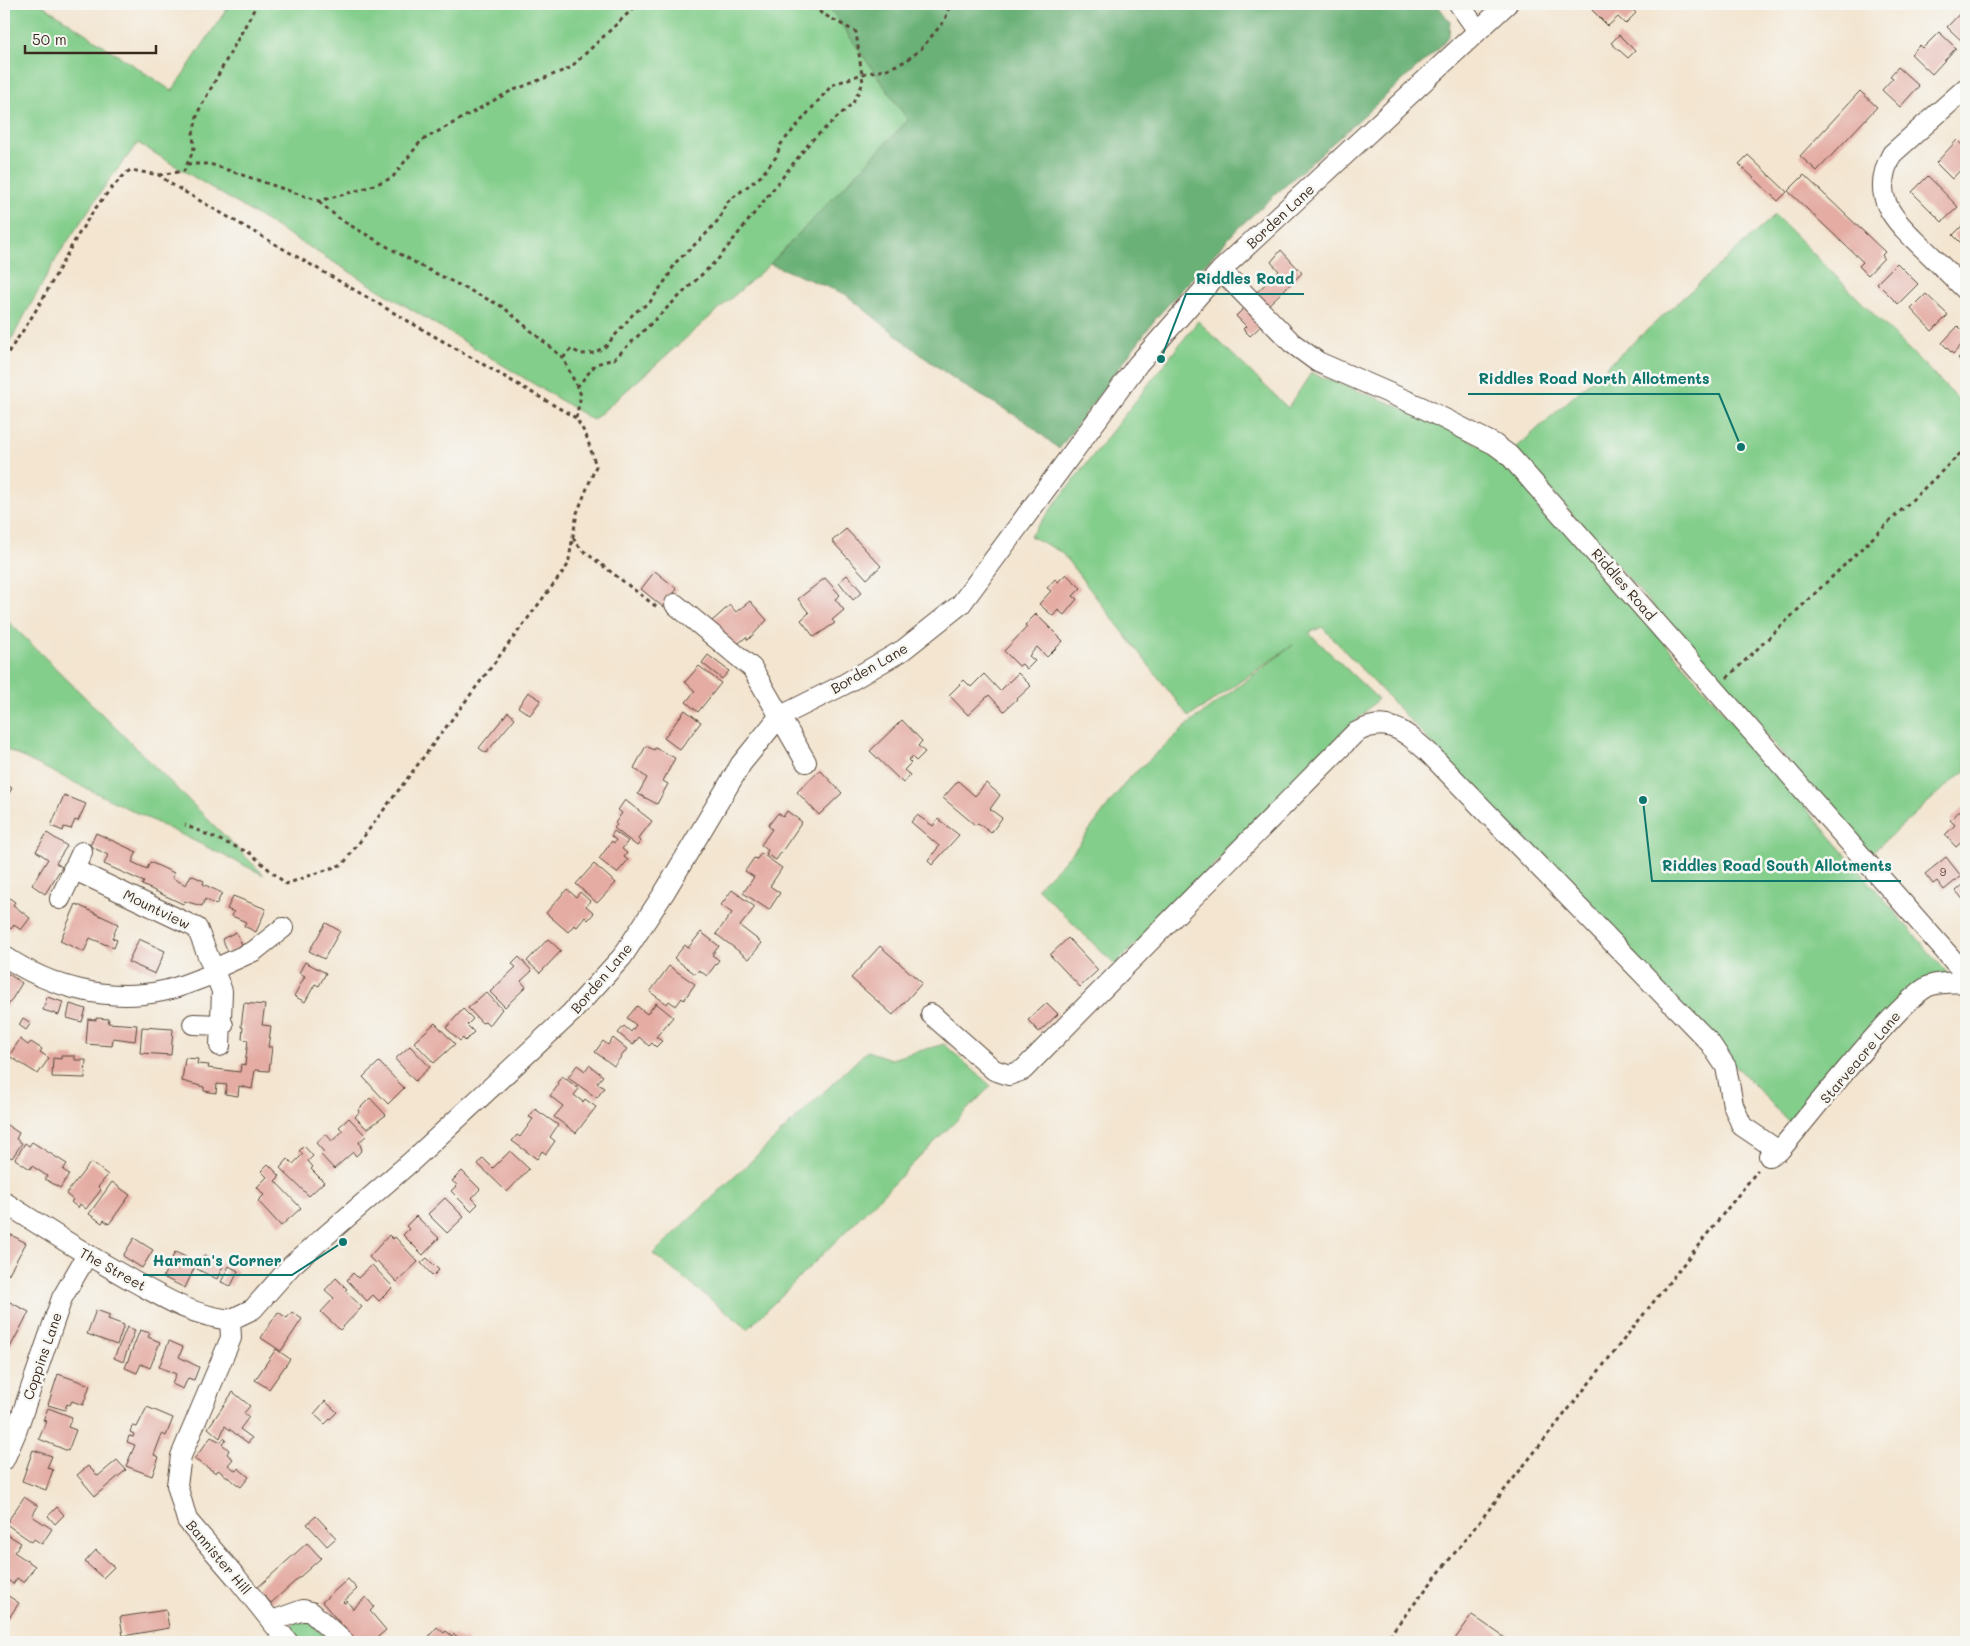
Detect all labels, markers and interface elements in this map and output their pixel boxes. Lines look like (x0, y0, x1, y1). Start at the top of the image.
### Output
scale bar (25, 22, 156, 54)
text: 50 m (32, 29, 67, 49)
street label: Borden Lane (1242, 180, 1318, 252)
callout: Riddles Road (1186, 264, 1304, 294)
text: Riddles Road (1196, 268, 1295, 288)
callout: Riddles Road North Allotments (1468, 364, 1719, 394)
text: Riddles Road North Allotments (1478, 368, 1710, 388)
street label: Riddles Road (1588, 544, 1661, 624)
street label: Borden Lane (827, 638, 911, 698)
callout: Riddles Road South Allotments (1652, 851, 1901, 881)
text: Riddles Road South Allotments (1662, 855, 1892, 875)
house number: 9 (1940, 864, 1947, 879)
street label: Mountview (120, 885, 194, 933)
street label: Borden Lane (566, 939, 636, 1017)
street label: Starveacre Lane (1816, 1007, 1904, 1107)
street label: The Street (76, 1243, 150, 1295)
callout: Harman's Corner (143, 1245, 292, 1275)
text: Harman's Corner (152, 1250, 282, 1270)
street label: Coppins Lane (18, 1310, 66, 1402)
street label: Bannister Hill (182, 1516, 256, 1598)

